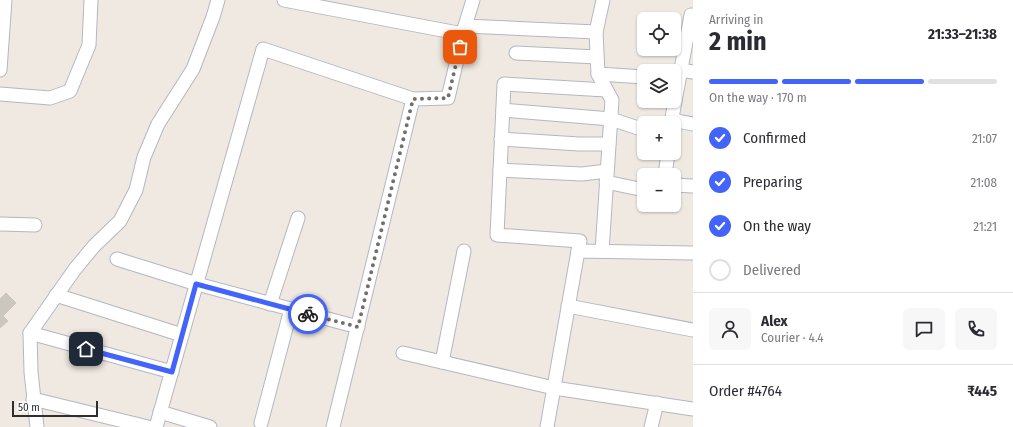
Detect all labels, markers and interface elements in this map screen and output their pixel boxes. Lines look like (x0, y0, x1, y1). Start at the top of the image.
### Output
map controls (637, 12, 681, 212)
button: locate (637, 12, 681, 56)
text: Arriving in (709, 12, 763, 27)
text: 21:33–21:38 (928, 25, 997, 43)
text: 2 min (709, 26, 767, 57)
pin (443, 30, 477, 64)
icon: bag (449, 36, 471, 58)
button: layers (637, 64, 681, 108)
text: On the way · 170 m (709, 90, 807, 105)
button: + (637, 116, 681, 160)
icon: check (709, 127, 731, 149)
text: Confirmed (743, 129, 806, 147)
text: 21:07 (972, 131, 997, 146)
button: − (637, 168, 681, 212)
icon: check (709, 171, 731, 193)
text: Preparing (743, 173, 802, 191)
text: 21:08 (970, 175, 997, 190)
icon: check (709, 215, 731, 237)
text: On the way (743, 217, 811, 235)
text: 21:21 (973, 219, 997, 234)
text: Delivered (743, 261, 801, 279)
courier (288, 294, 328, 334)
icon: bike (297, 303, 319, 325)
button: person (709, 308, 751, 350)
button: chat (903, 308, 945, 350)
button: phone (955, 308, 997, 350)
text: Alex (761, 312, 788, 330)
text: Courier · 4.4 (761, 330, 824, 345)
pin (69, 332, 103, 366)
icon: home (75, 338, 97, 360)
text: Order #4764 (709, 382, 782, 400)
text: ₹445 (967, 382, 997, 400)
scale bar (12, 399, 98, 418)
text: 50 m (18, 401, 40, 414)

